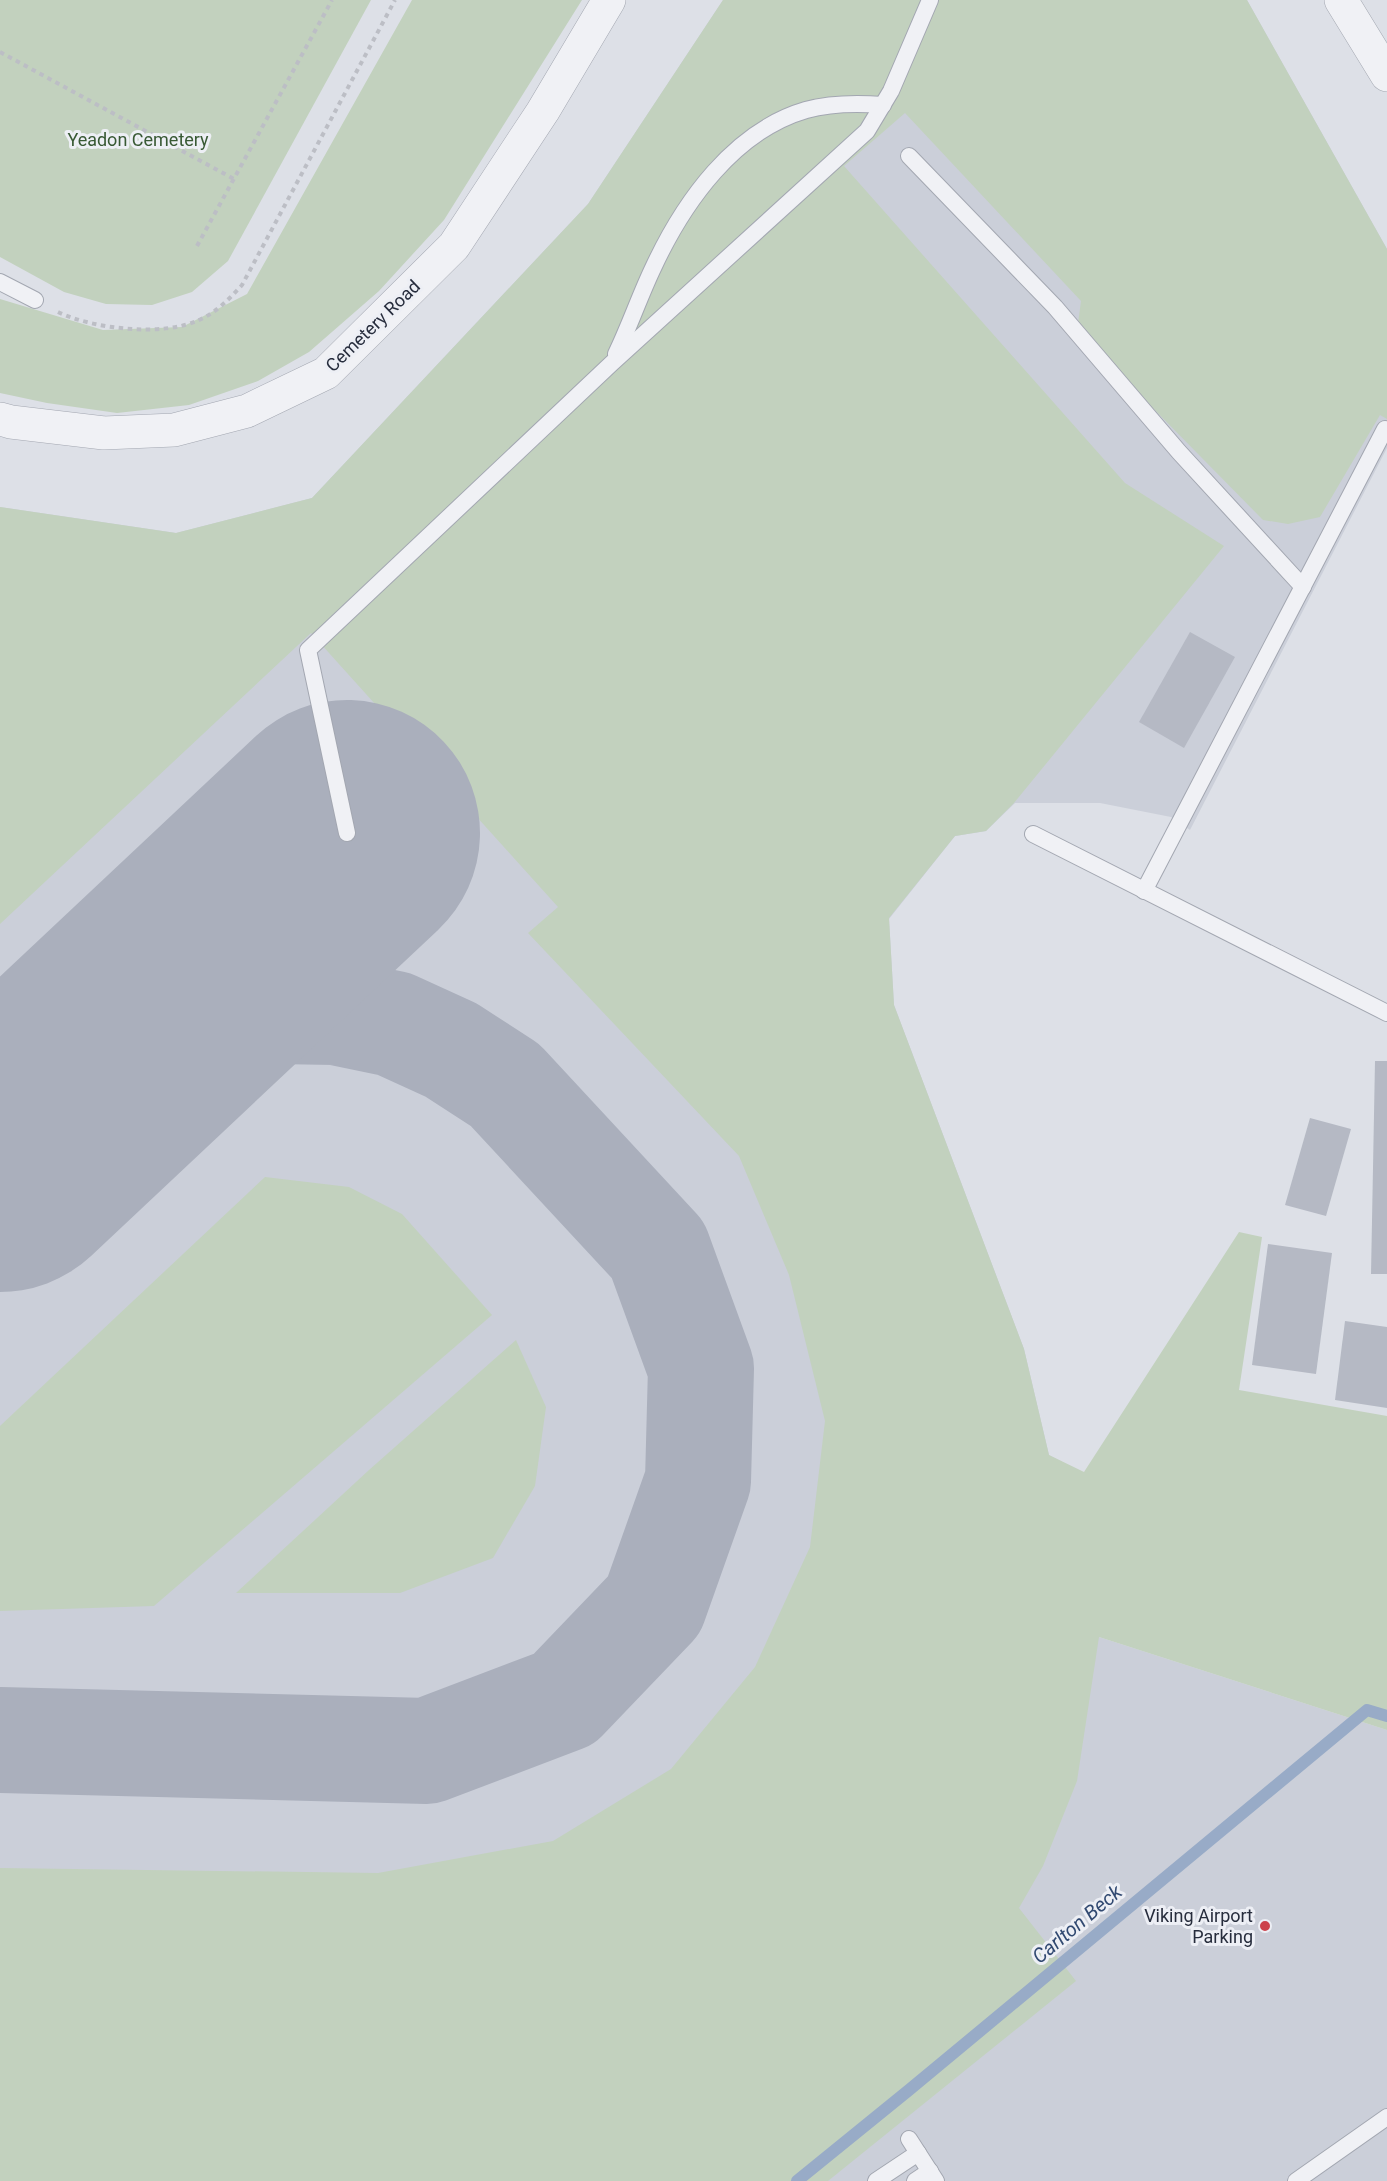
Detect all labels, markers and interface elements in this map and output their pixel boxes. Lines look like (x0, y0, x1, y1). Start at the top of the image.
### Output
park label: Yeadon Cemetery (67, 129, 209, 150)
street label: Cemetery Road (321, 276, 424, 376)
water label: Carlton Beck (1027, 1879, 1128, 1968)
place label: Viking Airport Parking (1144, 1905, 1253, 1947)
marker: Viking Airport Parking (1258, 1919, 1272, 1933)

